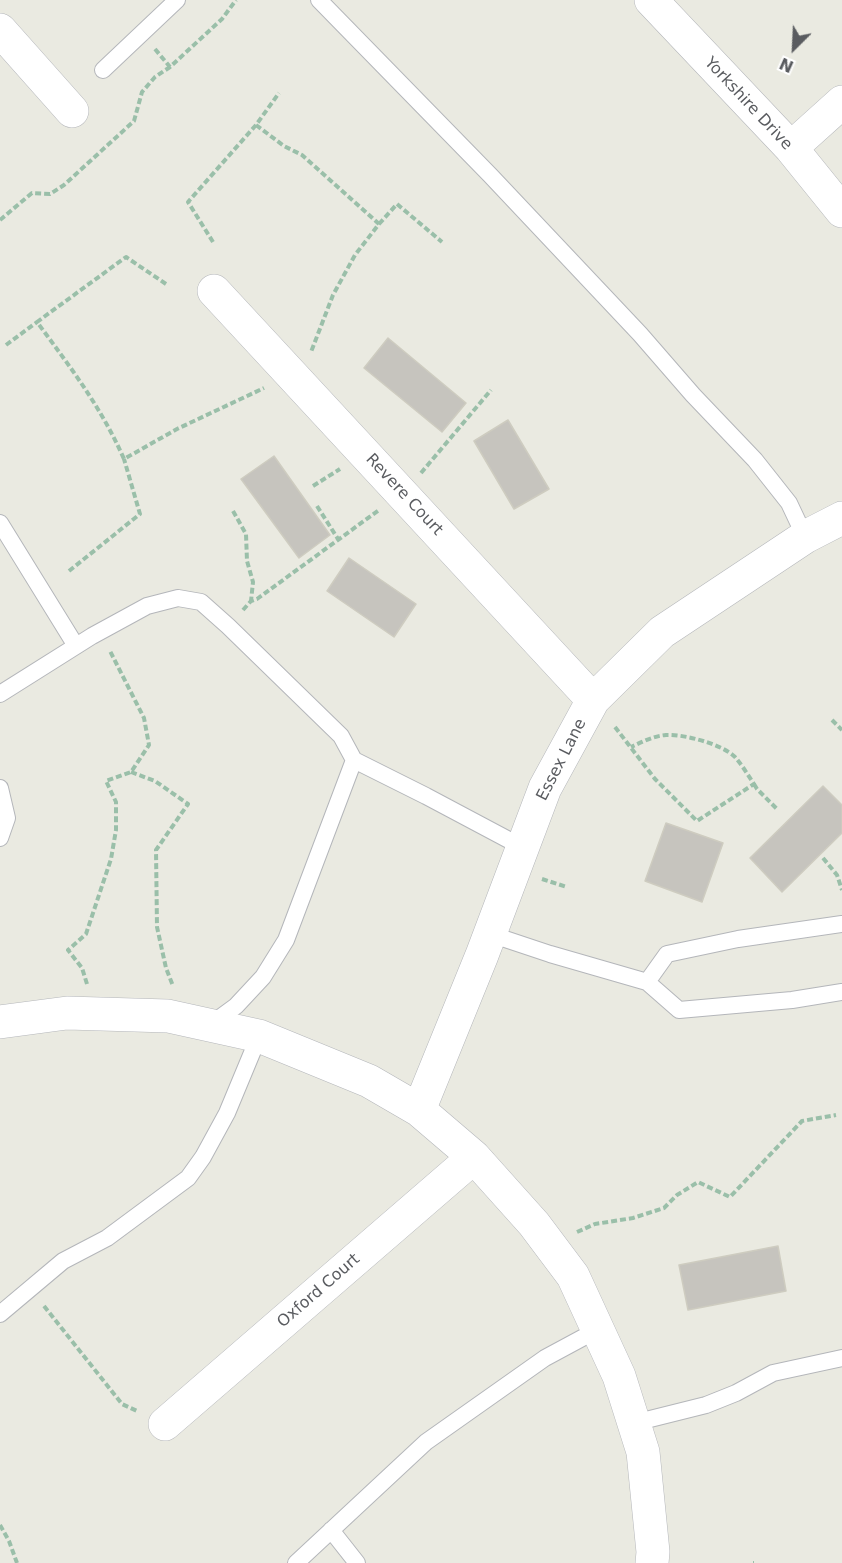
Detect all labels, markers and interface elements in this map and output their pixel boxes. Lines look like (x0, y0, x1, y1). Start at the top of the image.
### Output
north arrow (764, 18, 824, 78)
street label: Yorkshire Drive (700, 54, 796, 154)
text: N (777, 54, 796, 76)
street label: Revere Court (361, 450, 447, 540)
street label: Essex Lane (533, 716, 591, 804)
street label: Oxford Court (274, 1250, 364, 1332)

